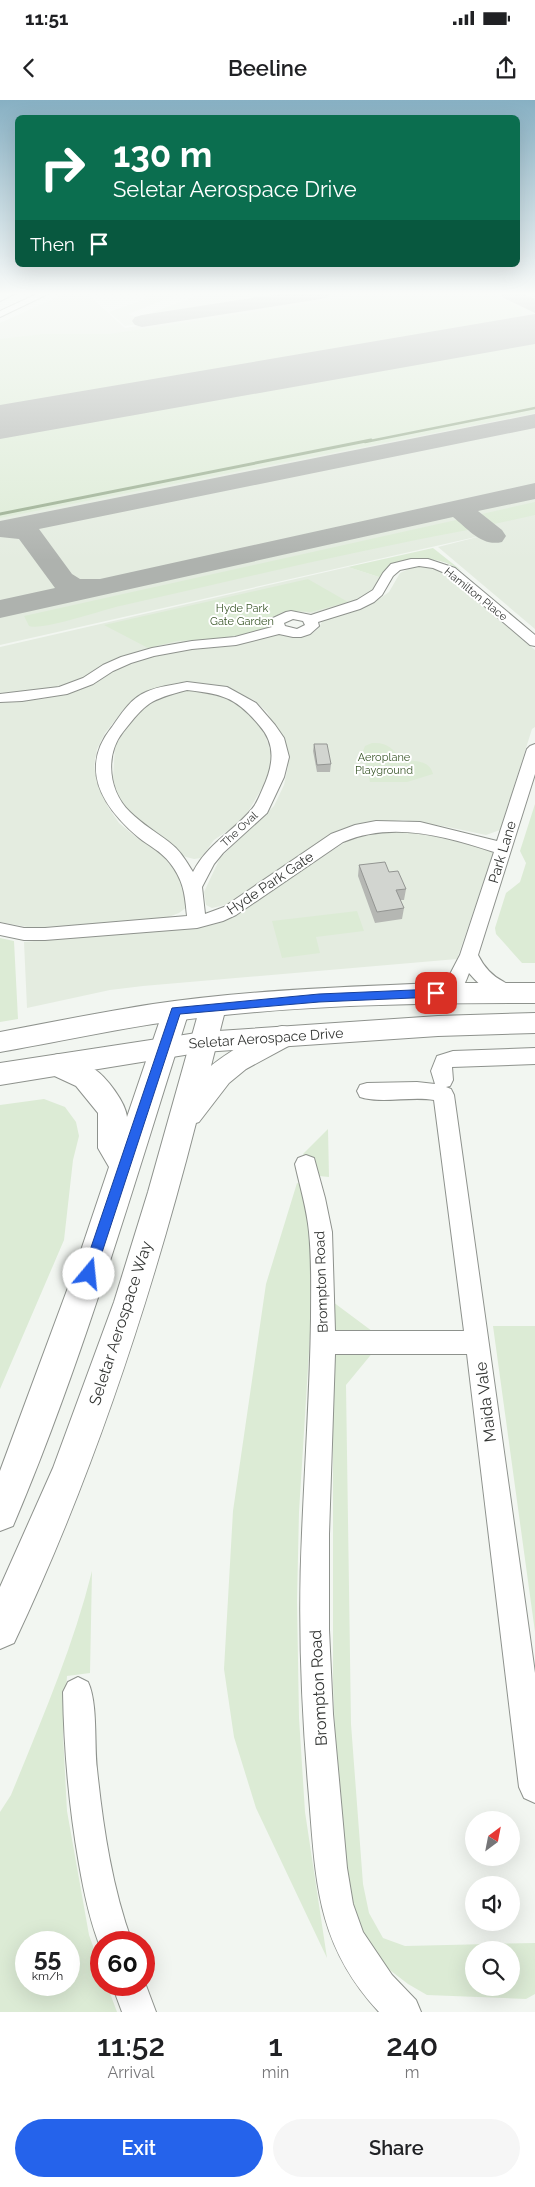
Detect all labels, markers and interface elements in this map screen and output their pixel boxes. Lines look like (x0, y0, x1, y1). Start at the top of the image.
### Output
text: 11:51 (25, 7, 68, 29)
icon: back (15, 54, 43, 82)
icon: share (492, 54, 520, 82)
text: Beeline (228, 55, 307, 81)
text: 130 m (113, 134, 212, 175)
icon: right (30, 135, 95, 200)
text: Seletar Aerospace Drive (113, 176, 357, 202)
icon: arrive (85, 230, 113, 258)
text: Then (30, 233, 75, 255)
street label: Hamilton Place (442, 565, 510, 624)
park label: Hyde Park Gate Garden (210, 602, 274, 628)
park label: Aeroplane Playground (355, 751, 413, 777)
street label: The Oval (218, 809, 260, 850)
street label: Park Lane (485, 819, 519, 885)
street label: Hyde Park Gate (224, 848, 316, 918)
pin (415, 972, 457, 1014)
icon: arrive (422, 979, 450, 1007)
street label: Seletar Aerospace Drive (188, 1025, 344, 1051)
street label: Brompton Road (311, 1231, 331, 1333)
street label: Seletar Aerospace Way (85, 1238, 156, 1408)
position arrow (62, 1247, 114, 1299)
street label: Maida Vale (471, 1361, 500, 1443)
street label: Brompton Road (306, 1629, 331, 1747)
north arrow (465, 1811, 520, 1866)
map controls (465, 1811, 520, 1996)
button: sound (465, 1876, 520, 1931)
speed limit sign: 60 (90, 1931, 155, 1996)
button: search (465, 1941, 520, 1996)
text: 55 (34, 1942, 61, 1972)
text: km/h (32, 1969, 63, 1983)
text: 11:52 (97, 2028, 165, 2063)
text: 1 (268, 2028, 283, 2063)
text: 240 (386, 2028, 438, 2063)
text: Arrival (107, 2063, 154, 2082)
text: min (262, 2063, 289, 2082)
text: m (405, 2063, 420, 2082)
button: Exit (15, 2119, 263, 2177)
button: Share (273, 2119, 520, 2177)

